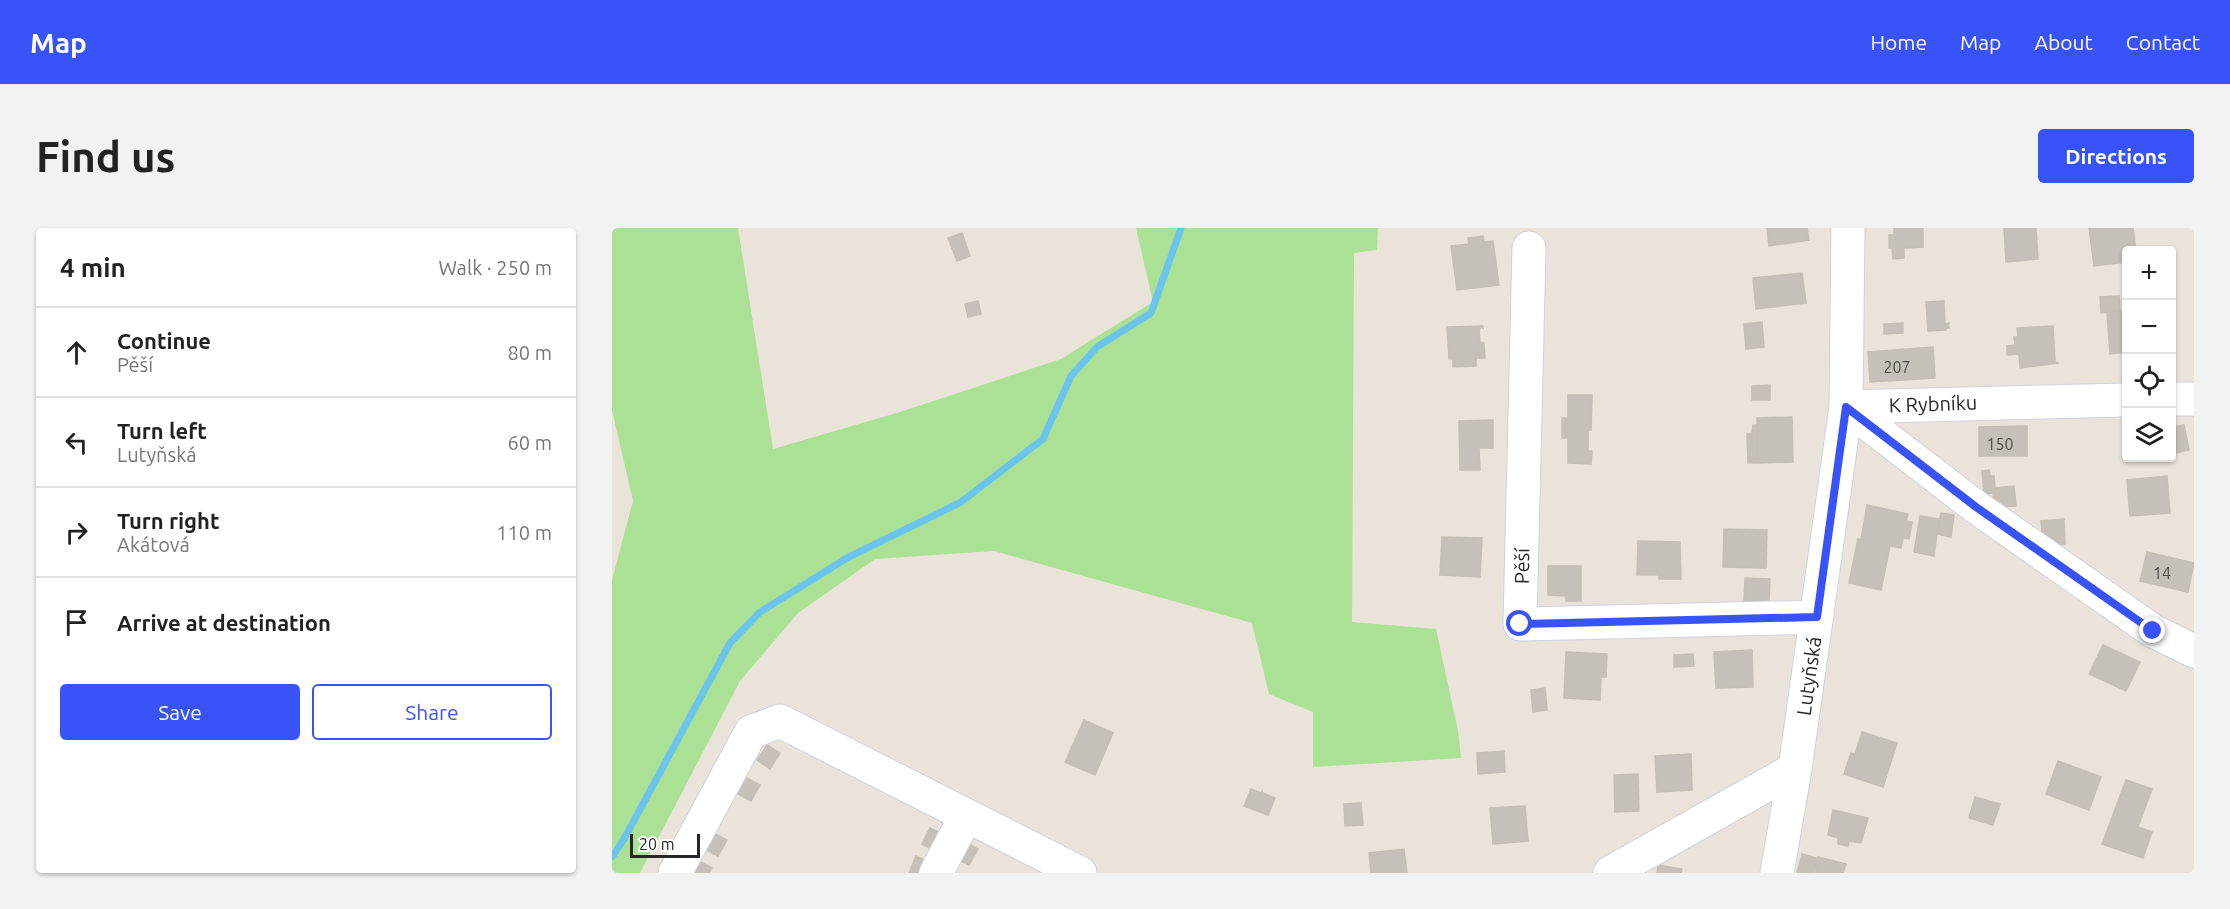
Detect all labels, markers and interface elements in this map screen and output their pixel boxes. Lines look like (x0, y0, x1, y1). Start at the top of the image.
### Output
text: Map (30, 27, 87, 58)
text: Home (1870, 30, 1927, 54)
text: Map (1960, 30, 2001, 54)
text: About (2034, 30, 2093, 54)
text: Contact (2126, 30, 2200, 54)
button: Directions (2038, 129, 2194, 183)
text: Find us (36, 133, 175, 180)
map controls (2122, 246, 2176, 462)
button: + (2122, 246, 2176, 300)
text: 4 min (60, 253, 126, 282)
text: Walk · 250 m (439, 256, 552, 279)
button: − (2122, 300, 2176, 354)
text: Continue (117, 328, 211, 353)
icon: ahead (60, 336, 93, 369)
text: 80 m (508, 341, 552, 364)
text: Pěší (117, 353, 153, 376)
button: locate (2122, 354, 2176, 408)
house number: 207 (1883, 358, 1911, 376)
street label: K Rybníku (1888, 390, 1978, 417)
button: layers (2122, 408, 2176, 462)
text: Turn left (117, 418, 207, 443)
icon: left (60, 426, 93, 459)
text: 60 m (508, 431, 552, 454)
house number: 150 (1986, 435, 2014, 453)
text: Lutyňská (117, 443, 197, 466)
text: Turn right (117, 508, 219, 533)
icon: right (60, 516, 93, 549)
text: 110 m (496, 521, 552, 544)
text: Akátová (117, 533, 190, 556)
street label: Pěší (1510, 547, 1533, 584)
house number: 14 (2153, 564, 2171, 582)
icon: arrive (60, 606, 93, 639)
text: Arrive at destination (117, 610, 331, 635)
route start (1506, 610, 1532, 636)
route end (2139, 617, 2165, 643)
street label: Lutyňská (1792, 635, 1825, 717)
button: Save (60, 684, 300, 740)
button: Share (312, 684, 552, 740)
scale bar (630, 831, 700, 858)
text: 20 m (639, 835, 675, 853)

